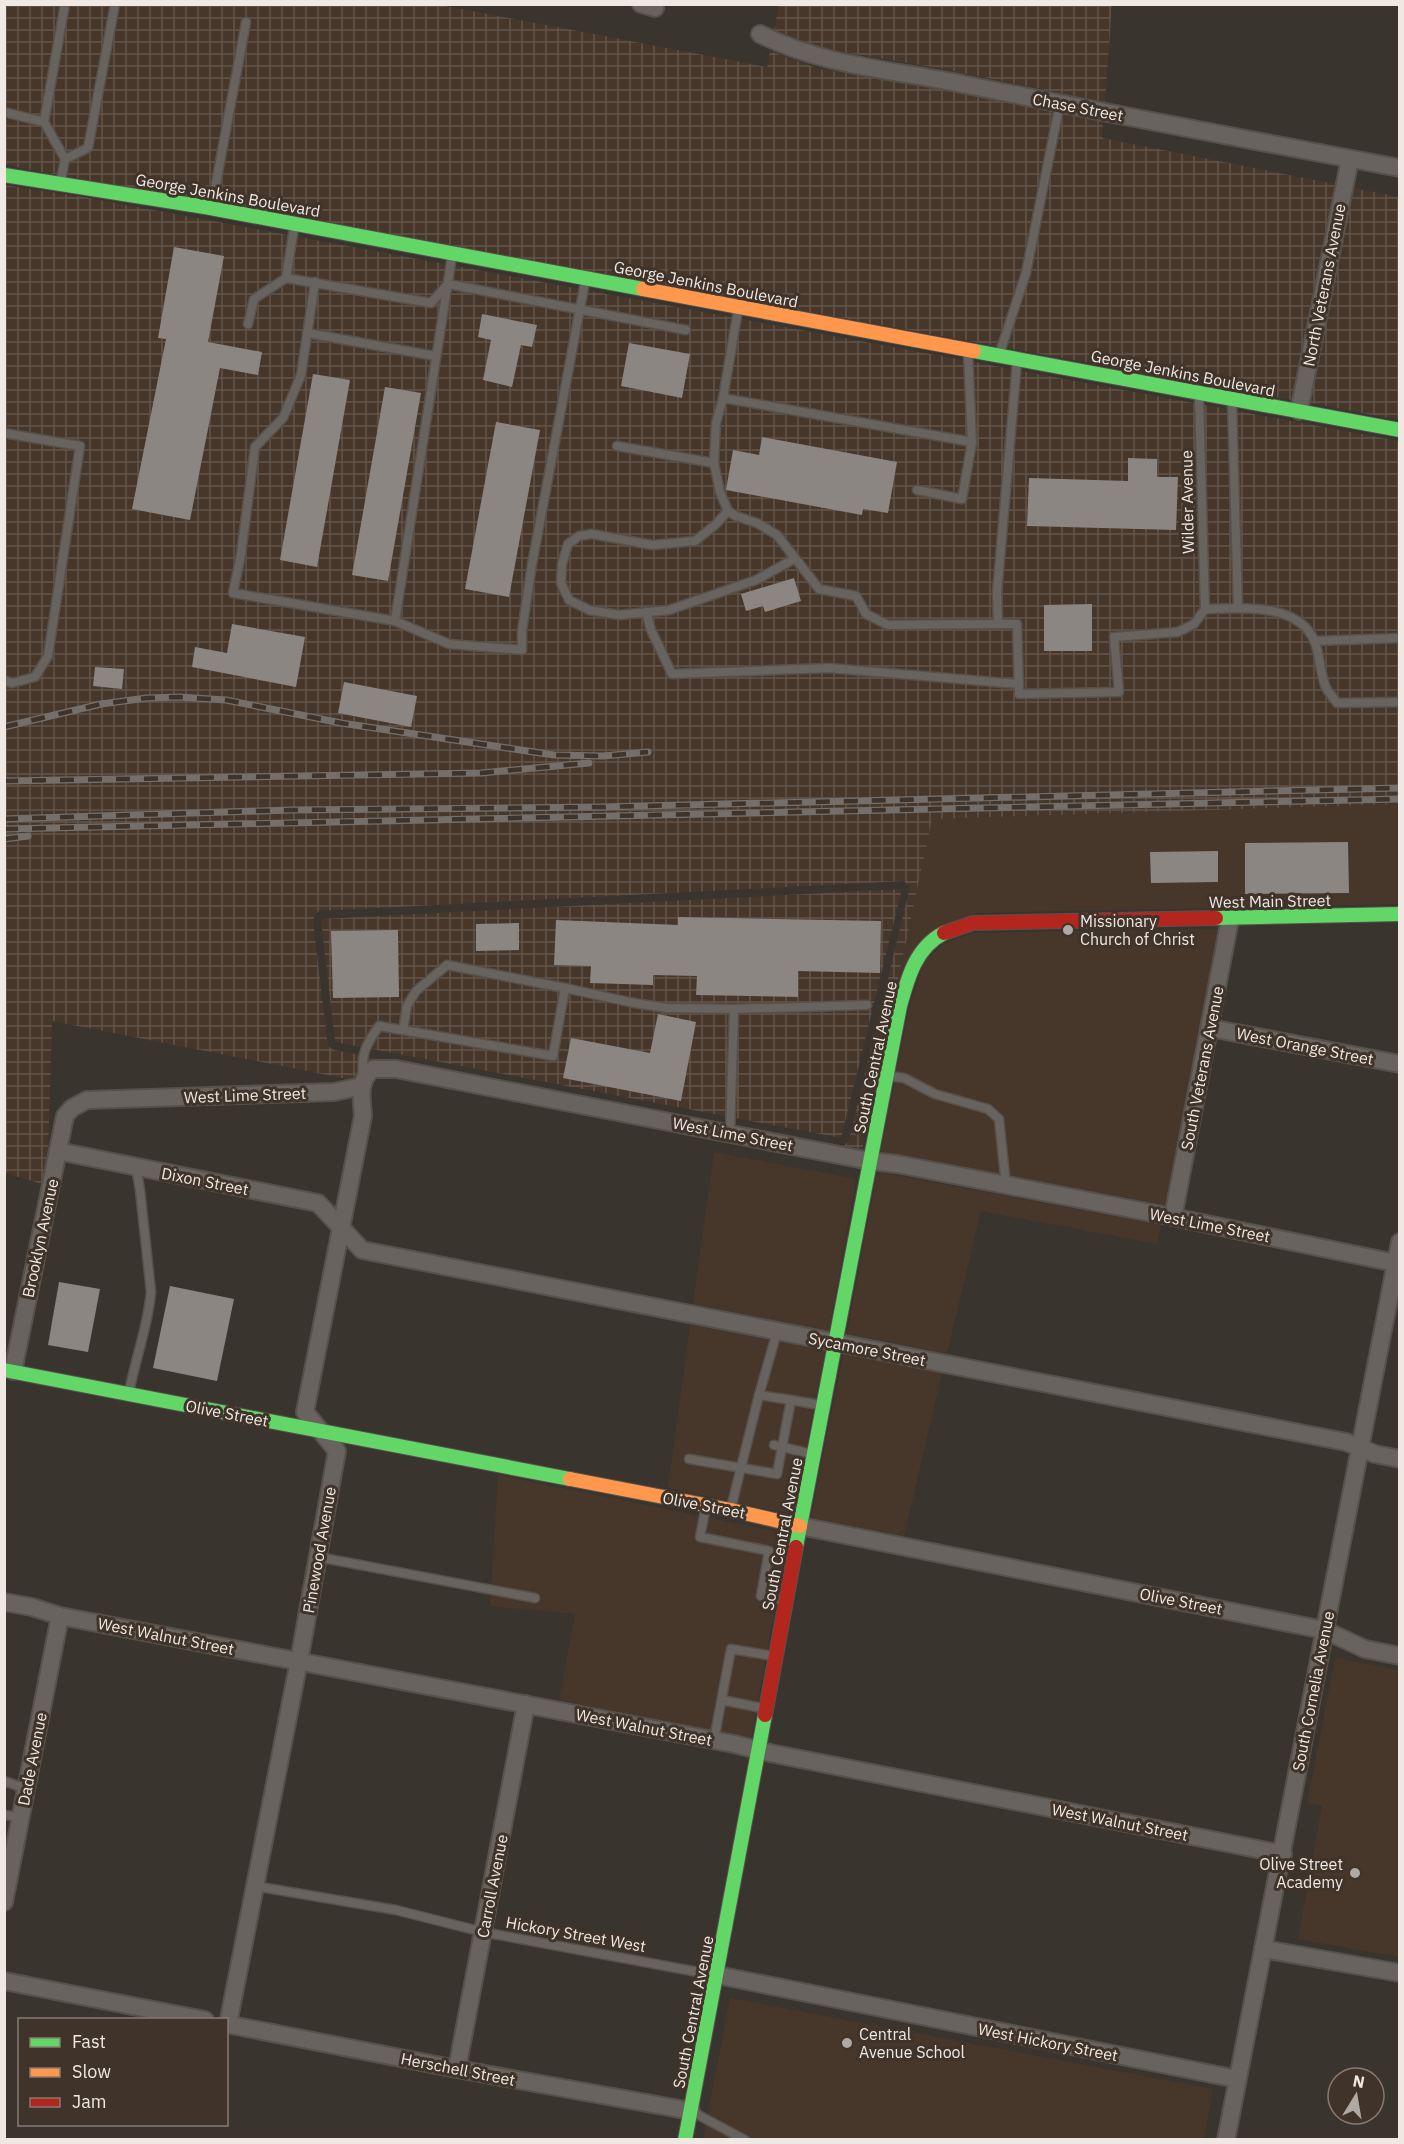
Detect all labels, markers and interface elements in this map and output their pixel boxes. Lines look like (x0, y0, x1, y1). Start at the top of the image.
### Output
street label: Chase Street (1031, 88, 1125, 126)
street label: George Jenkins Boulevard (134, 169, 322, 221)
street label: North Veterans Avenue (1298, 202, 1350, 368)
street label: George Jenkins Boulevard (612, 256, 800, 312)
street label: George Jenkins Boulevard (1089, 345, 1277, 401)
street label: Wilder Avenue (1176, 450, 1198, 554)
street label: West Main Street (1209, 890, 1331, 912)
place label: Missionary Church of Christ (1080, 911, 1195, 949)
marker: Missionary Church of Christ (1061, 923, 1075, 937)
street label: South Central Avenue (849, 979, 901, 1135)
street label: South Veterans Avenue (1176, 984, 1228, 1152)
street label: West Orange Street (1235, 1023, 1375, 1069)
street label: West Lime Street (184, 1083, 306, 1107)
street label: West Lime Street (671, 1113, 795, 1155)
street label: Dixon Street (160, 1163, 250, 1199)
street label: Brooklyn Avenue (18, 1177, 62, 1299)
street label: West Lime Street (1148, 1204, 1272, 1246)
street label: Sycamore Street (807, 1328, 927, 1370)
street label: Olive Street (184, 1395, 270, 1431)
street label: South Central Avenue (757, 1456, 807, 1612)
street label: Pinewood Avenue (298, 1485, 340, 1615)
street label: Olive Street (661, 1487, 747, 1523)
street label: Olive Street (1138, 1583, 1224, 1619)
street label: South Cornelia Avenue (1288, 1609, 1338, 1773)
street label: West Walnut Street (96, 1613, 236, 1659)
street label: West Walnut Street (574, 1704, 714, 1750)
street label: Dade Avenue (13, 1710, 51, 1807)
street label: West Walnut Street (1050, 1799, 1190, 1845)
street label: Carroll Avenue (472, 1832, 512, 1939)
place label: Olive Street Academy (1259, 1854, 1343, 1892)
marker: Olive Street Academy (1348, 1866, 1362, 1880)
street label: Hickory Street West (504, 1912, 648, 1956)
street label: South Central Avenue (668, 1934, 718, 2090)
legend (18, 2018, 228, 2126)
street label: West Hickory Street (976, 2019, 1120, 2065)
place label: Central Avenue School (859, 2024, 965, 2062)
text: Fast (72, 2030, 106, 2053)
marker: Central Avenue School (840, 2036, 854, 2050)
street label: Herschell Street (399, 2048, 517, 2090)
text: Slow (72, 2060, 111, 2083)
north arrow (1326, 2066, 1386, 2126)
text: N (1351, 2070, 1366, 2092)
text: Jam (72, 2090, 107, 2113)

